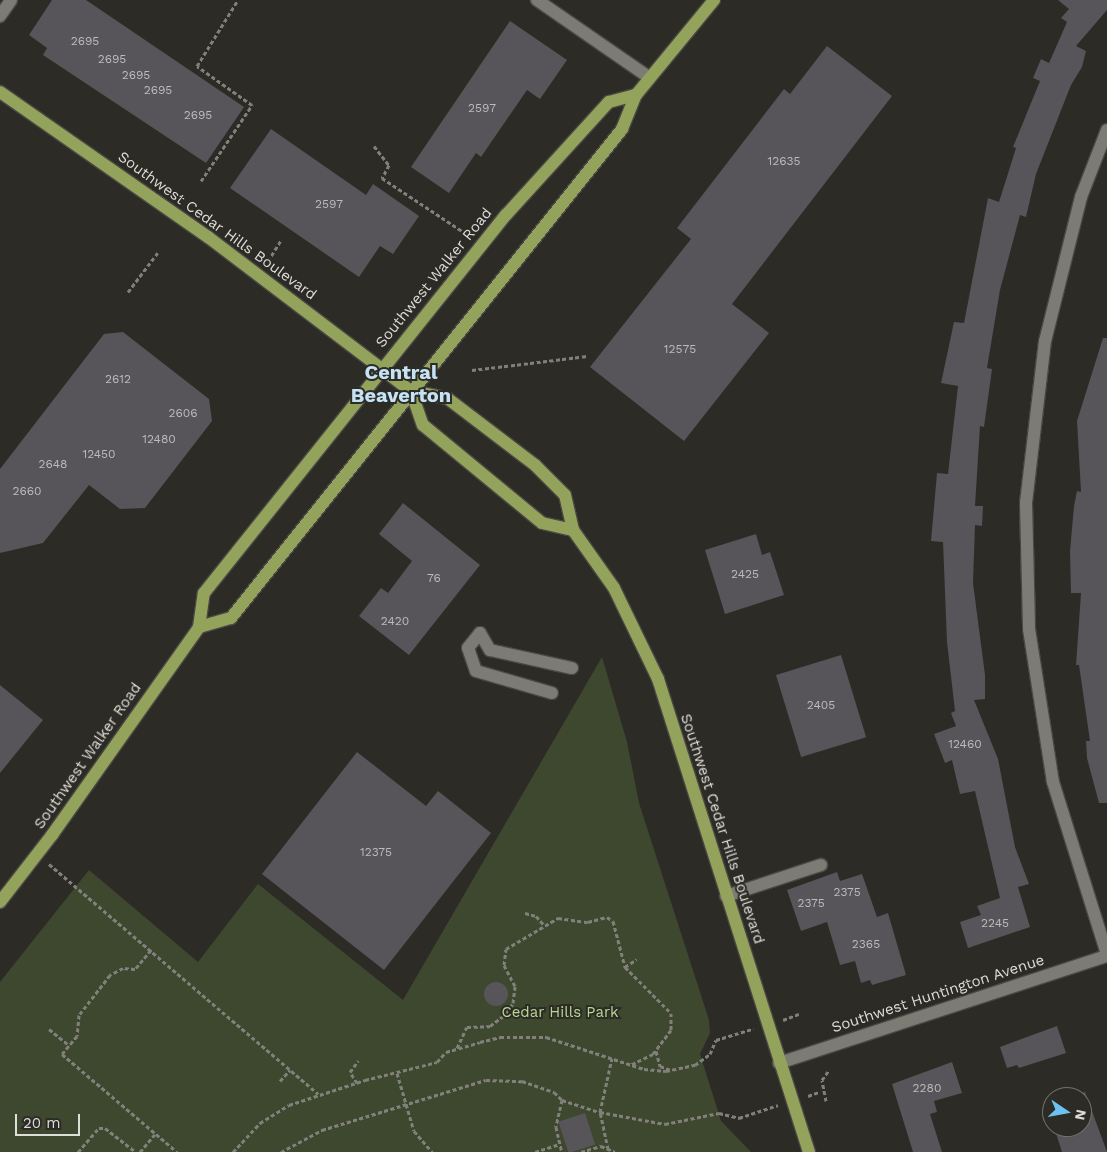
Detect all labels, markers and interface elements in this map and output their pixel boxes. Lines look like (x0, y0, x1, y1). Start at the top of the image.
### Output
house number: 2695 (71, 35, 99, 49)
house number: 2695 (98, 53, 126, 67)
house number: 2695 (122, 69, 150, 83)
house number: 2695 (144, 84, 172, 98)
house number: 2597 (468, 102, 496, 116)
house number: 2695 (184, 109, 212, 123)
street label: Southwest Cedar Hills Boulevard (114, 148, 320, 304)
house number: 12635 (768, 155, 800, 169)
house number: 2597 (315, 198, 343, 212)
street label: Southwest Walker Road (372, 204, 496, 352)
house number: 12575 (664, 343, 696, 357)
district label: Central Beaverton (351, 360, 451, 407)
house number: 2612 (105, 373, 131, 387)
house number: 2606 (168, 407, 198, 421)
house number: 12480 (142, 433, 176, 447)
house number: 12450 (82, 448, 116, 462)
house number: 2648 (38, 458, 68, 472)
house number: 2660 (12, 485, 42, 499)
house number: 2425 (731, 568, 759, 582)
house number: 76 (427, 572, 441, 586)
house number: 2420 (381, 615, 409, 629)
street label: Southwest Walker Road (30, 679, 146, 833)
house number: 2405 (807, 699, 835, 713)
street label: Southwest Cedar Hills Boulevard (676, 711, 768, 947)
house number: 12460 (948, 738, 982, 752)
house number: 12375 (360, 846, 392, 860)
house number: 2375 (833, 886, 861, 900)
house number: 2375 (797, 897, 825, 911)
house number: 2245 (981, 917, 1009, 931)
house number: 2365 (852, 938, 880, 952)
street label: Southwest Huntington Avenue (829, 951, 1047, 1037)
park label: Cedar Hills Park (501, 1004, 619, 1022)
house number: 2280 (913, 1082, 941, 1096)
north arrow (1042, 1087, 1092, 1137)
scale bar (18, 1104, 82, 1136)
text: N (1072, 1108, 1090, 1122)
text: 20 m (23, 1114, 61, 1132)

